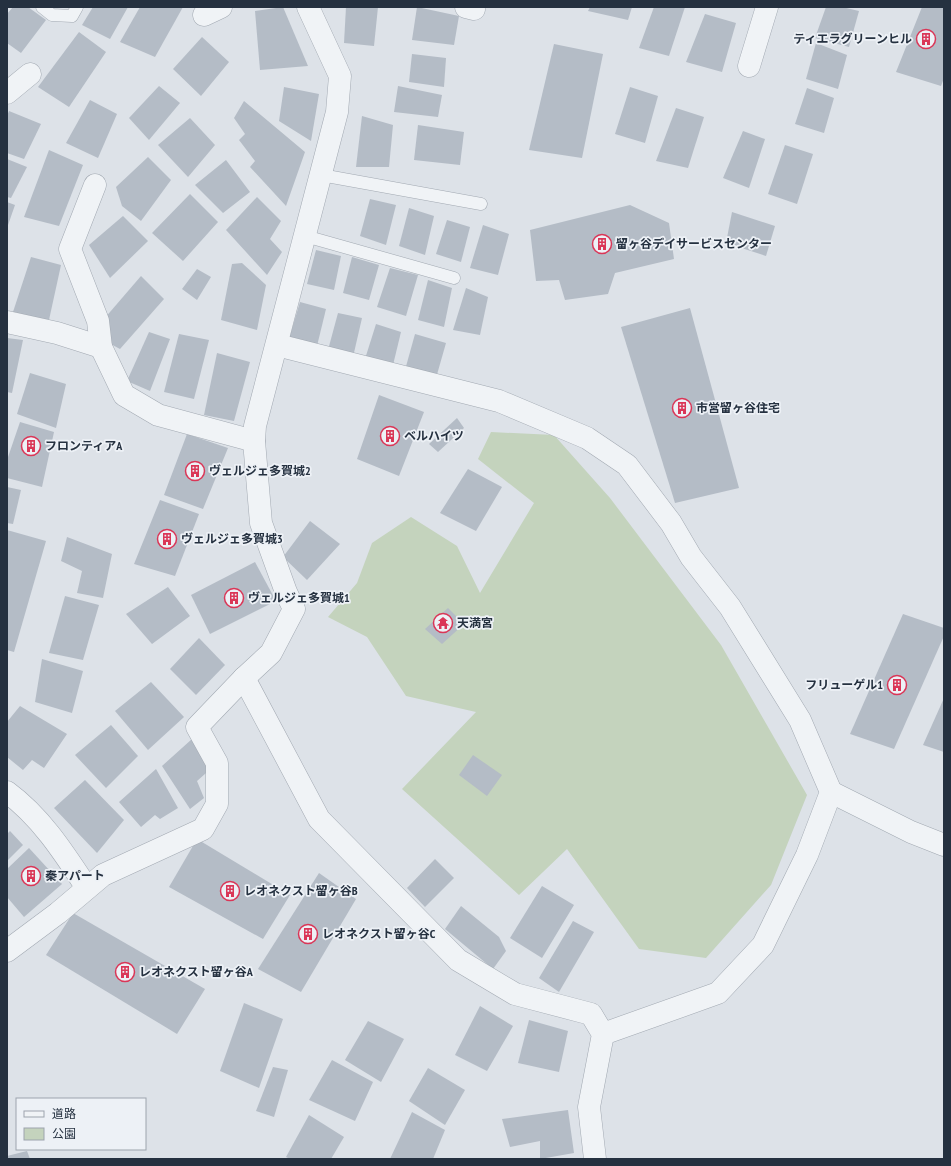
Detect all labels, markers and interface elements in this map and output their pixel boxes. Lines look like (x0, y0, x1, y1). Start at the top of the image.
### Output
building icon: ティエラグリーンヒル (915, 28, 937, 50)
place label: ティエラグリーンヒル (793, 31, 912, 46)
building icon: 留ヶ谷デイサービスセンター (591, 233, 613, 255)
place label: 留ヶ谷デイサービスセンター (616, 236, 772, 251)
building icon: 市営留ヶ谷住宅 (671, 397, 693, 419)
place label: 市営留ヶ谷住宅 (696, 400, 780, 415)
building icon: ベルハイツ (379, 425, 401, 447)
place label: ベルハイツ (404, 428, 464, 443)
building icon: フロンティアA (20, 435, 42, 457)
place label: フロンティアA (45, 438, 123, 453)
building icon: ヴェルジェ多賀城2 (184, 460, 206, 482)
place label: ヴェルジェ多賀城2 (209, 463, 311, 478)
building icon: ヴェルジェ多賀城3 (156, 528, 178, 550)
place label: ヴェルジェ多賀城3 (181, 531, 283, 546)
building icon: ヴェルジェ多賀城1 (223, 587, 245, 609)
place label: ヴェルジェ多賀城1 (248, 590, 350, 605)
temple icon: 天満宮 (432, 612, 454, 634)
place label: 天満宮 (457, 615, 493, 630)
building icon: フリューゲル1 (886, 674, 908, 696)
place label: フリューゲル1 (805, 677, 883, 692)
building icon: 秦アパート (20, 865, 42, 887)
place label: 秦アパート (45, 868, 105, 883)
building icon: レオネクスト留ヶ谷B (219, 880, 241, 902)
place label: レオネクスト留ヶ谷B (244, 883, 358, 898)
building icon: レオネクスト留ヶ谷C (297, 923, 319, 945)
place label: レオネクスト留ヶ谷C (322, 926, 436, 941)
building icon: レオネクスト留ヶ谷A (114, 961, 136, 983)
place label: レオネクスト留ヶ谷A (139, 964, 254, 979)
legend (16, 1098, 146, 1150)
text: 道路 (52, 1106, 76, 1121)
text: 公園 (52, 1126, 76, 1141)

